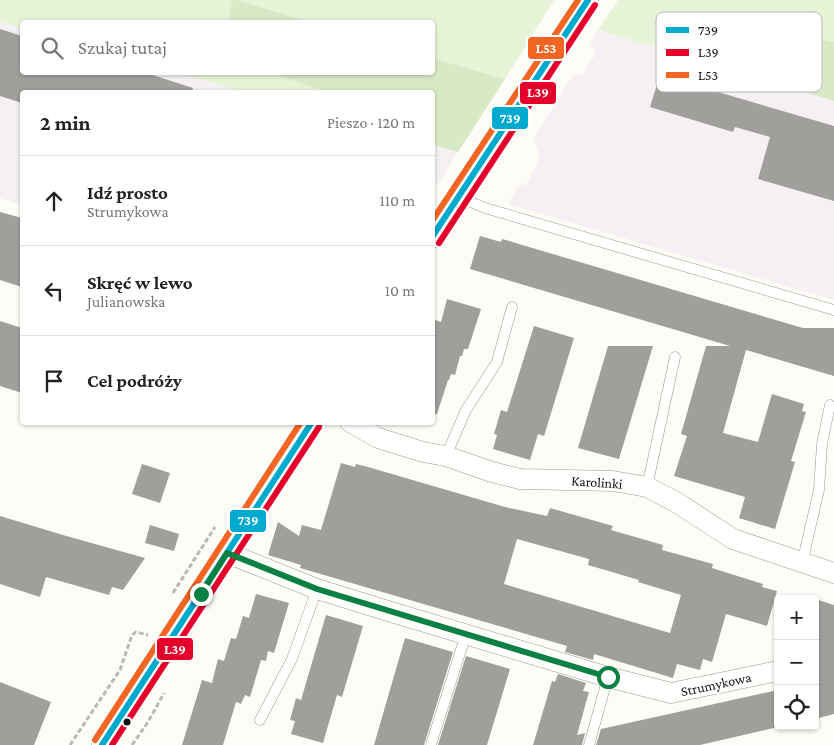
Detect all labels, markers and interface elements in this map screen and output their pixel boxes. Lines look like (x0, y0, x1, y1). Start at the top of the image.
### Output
legend (656, 12, 822, 92)
search box (20, 20, 435, 75)
text: 739 (698, 22, 718, 38)
icon: search (38, 34, 66, 62)
line badge: L53 (527, 36, 565, 60)
text: Szukaj tutaj (78, 37, 167, 58)
text: L53 (536, 40, 557, 56)
text: L39 (698, 44, 719, 60)
text: L53 (698, 67, 718, 83)
line badge: L39 (519, 81, 557, 105)
text: L39 (527, 84, 549, 100)
line badge: 739 (491, 106, 529, 130)
text: 739 (499, 110, 521, 126)
text: 2 min (40, 111, 91, 135)
text: Pieszo · 120 m (327, 114, 415, 131)
text: Idź prosto (87, 182, 168, 203)
icon: ahead (40, 187, 68, 215)
text: 110 m (379, 192, 415, 209)
text: Strumykowa (87, 203, 169, 220)
text: Skręć w lewo (87, 272, 193, 293)
icon: left (40, 277, 68, 305)
text: 10 m (385, 282, 415, 299)
text: Julianowska (87, 293, 166, 310)
icon: arrive (40, 367, 68, 395)
text: Cel podróży (87, 370, 182, 391)
street label: Karolinki (571, 472, 623, 492)
line badge: 739 (229, 509, 267, 533)
text: 739 (237, 512, 259, 528)
route end (190, 583, 213, 606)
map controls (774, 595, 819, 730)
button: + (774, 595, 819, 640)
line badge: L39 (156, 637, 194, 661)
button: − (774, 640, 819, 685)
text: L39 (164, 641, 186, 657)
route start (597, 666, 620, 689)
street label: Strumykowa (679, 669, 753, 699)
button: locate (774, 685, 819, 730)
unlabelled marker (122, 717, 132, 727)

